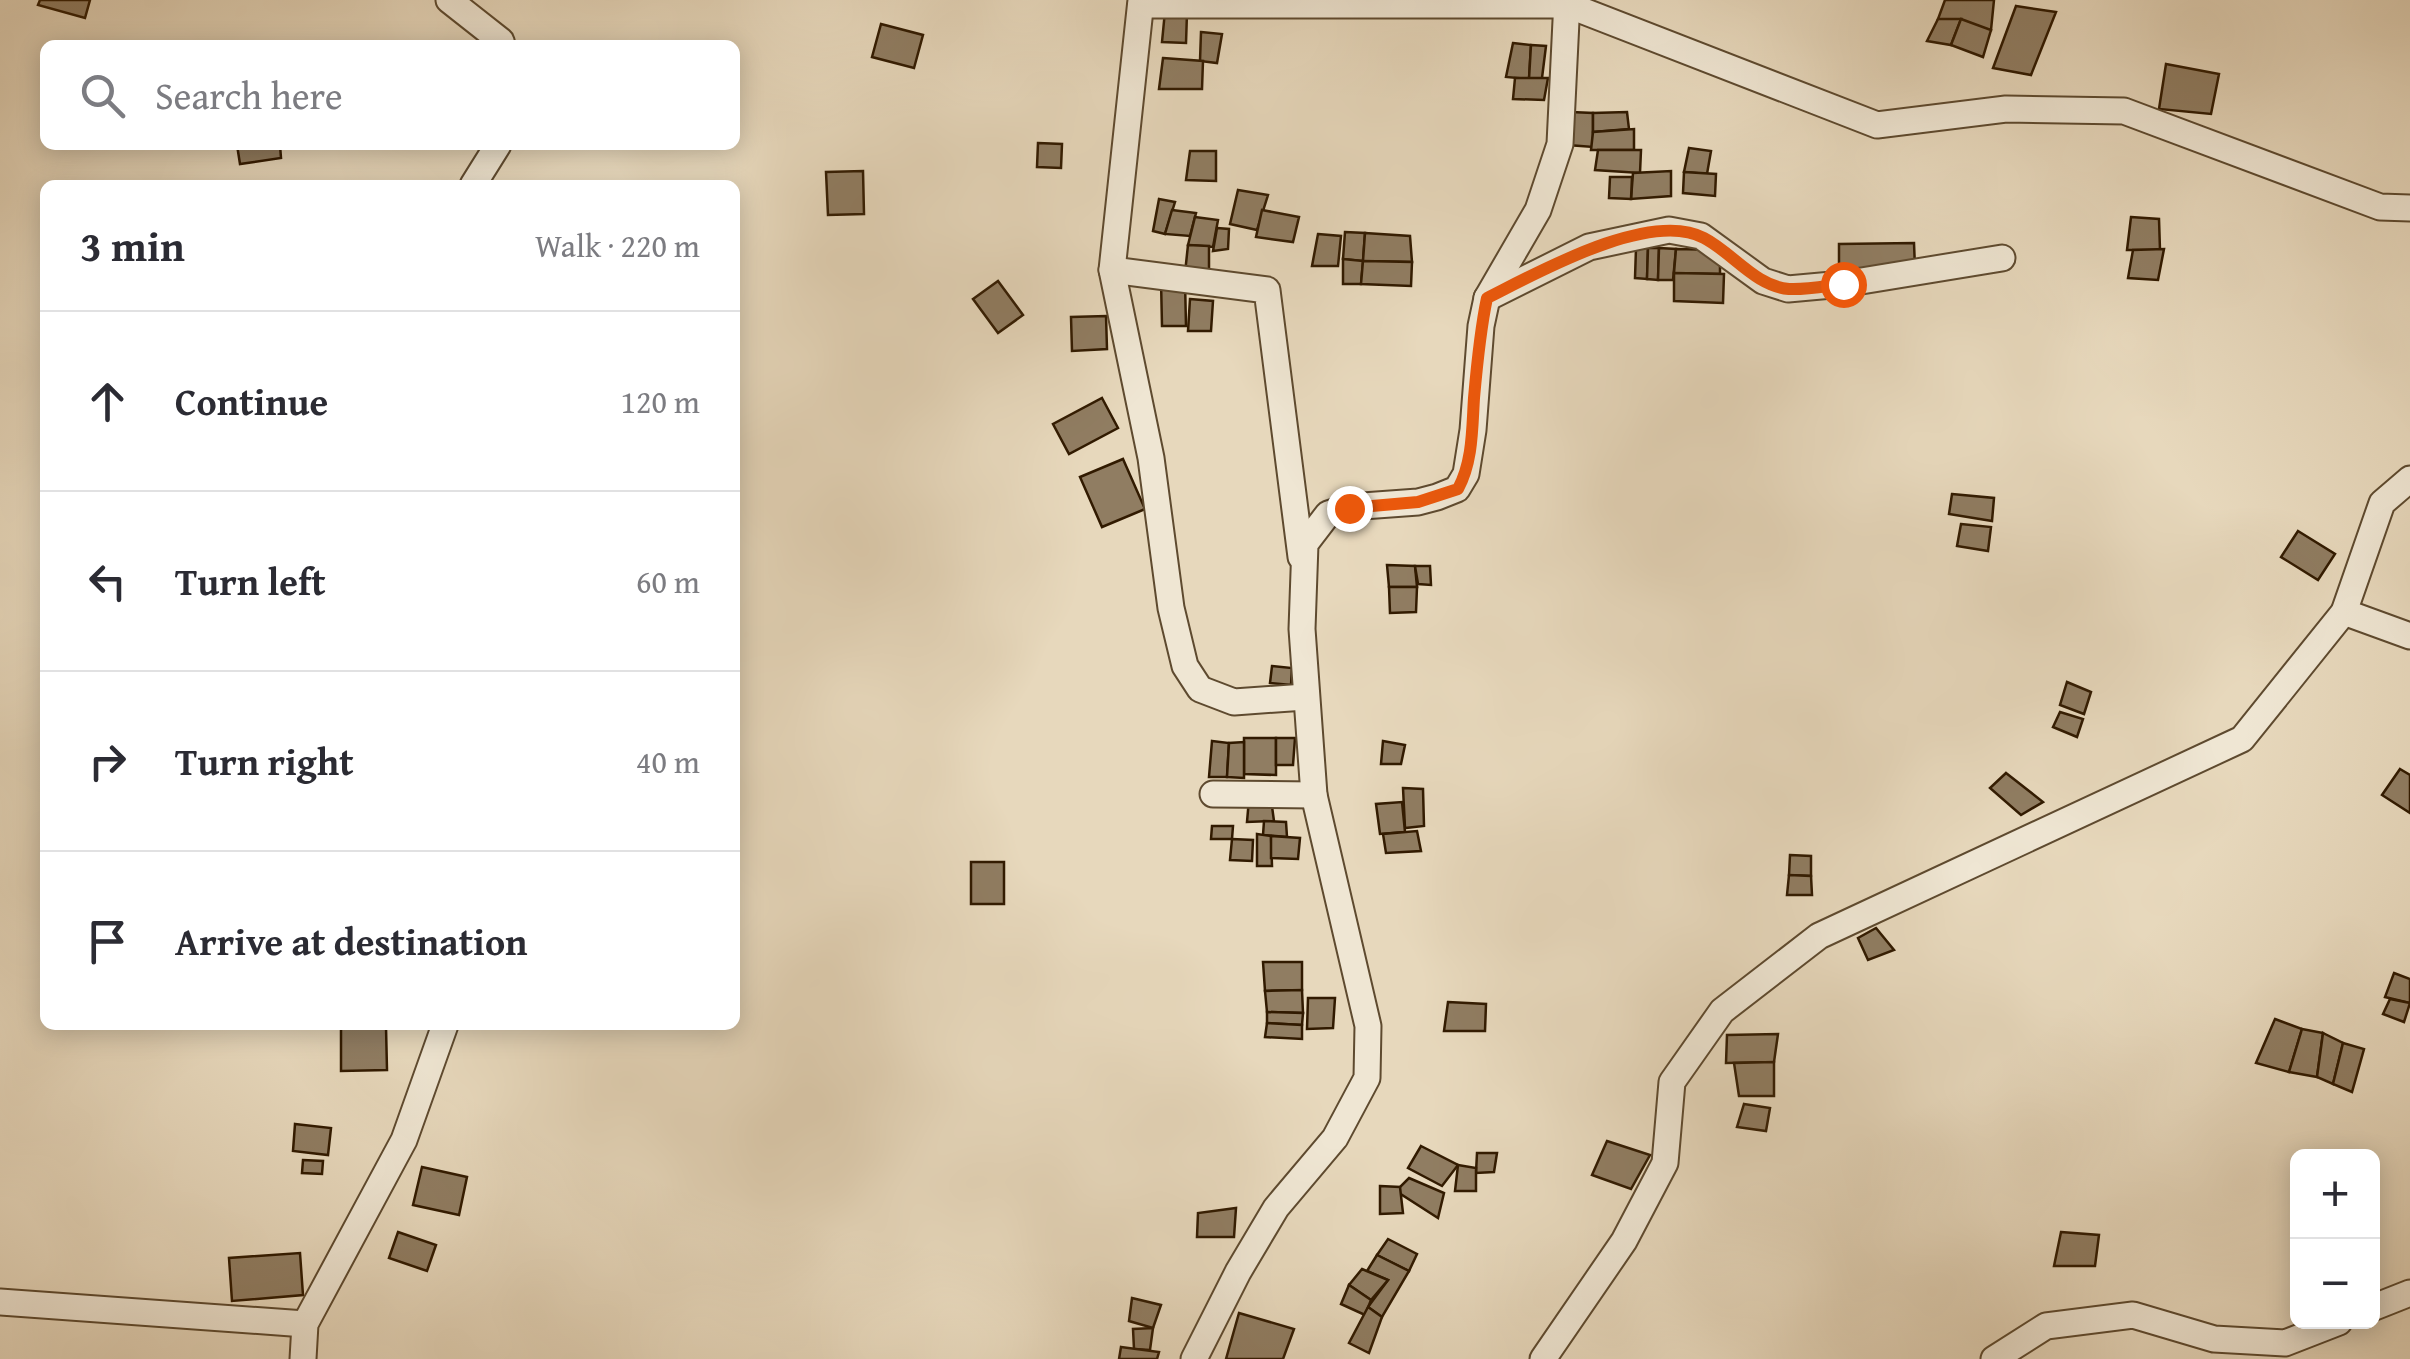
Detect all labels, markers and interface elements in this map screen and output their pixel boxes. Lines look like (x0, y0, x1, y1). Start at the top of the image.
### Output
search box (40, 40, 740, 150)
text: Search here (155, 67, 343, 123)
icon: search (75, 68, 130, 123)
text: 3 min (80, 215, 185, 276)
text: Walk · 220 m (535, 222, 700, 269)
route start (1821, 262, 1867, 308)
text: Continue (175, 373, 328, 429)
icon: ahead (80, 374, 135, 429)
text: 120 m (621, 378, 700, 425)
route end (1327, 486, 1373, 532)
text: Turn left (175, 553, 326, 609)
icon: left (80, 554, 135, 609)
text: 60 m (636, 558, 700, 605)
text: Turn right (175, 733, 354, 789)
icon: right (80, 734, 135, 789)
text: 40 m (636, 738, 700, 785)
text: Arrive at destination (175, 913, 528, 969)
icon: arrive (80, 914, 135, 969)
map controls (2290, 1149, 2380, 1329)
button: + (2290, 1149, 2380, 1239)
button: − (2290, 1239, 2380, 1329)

